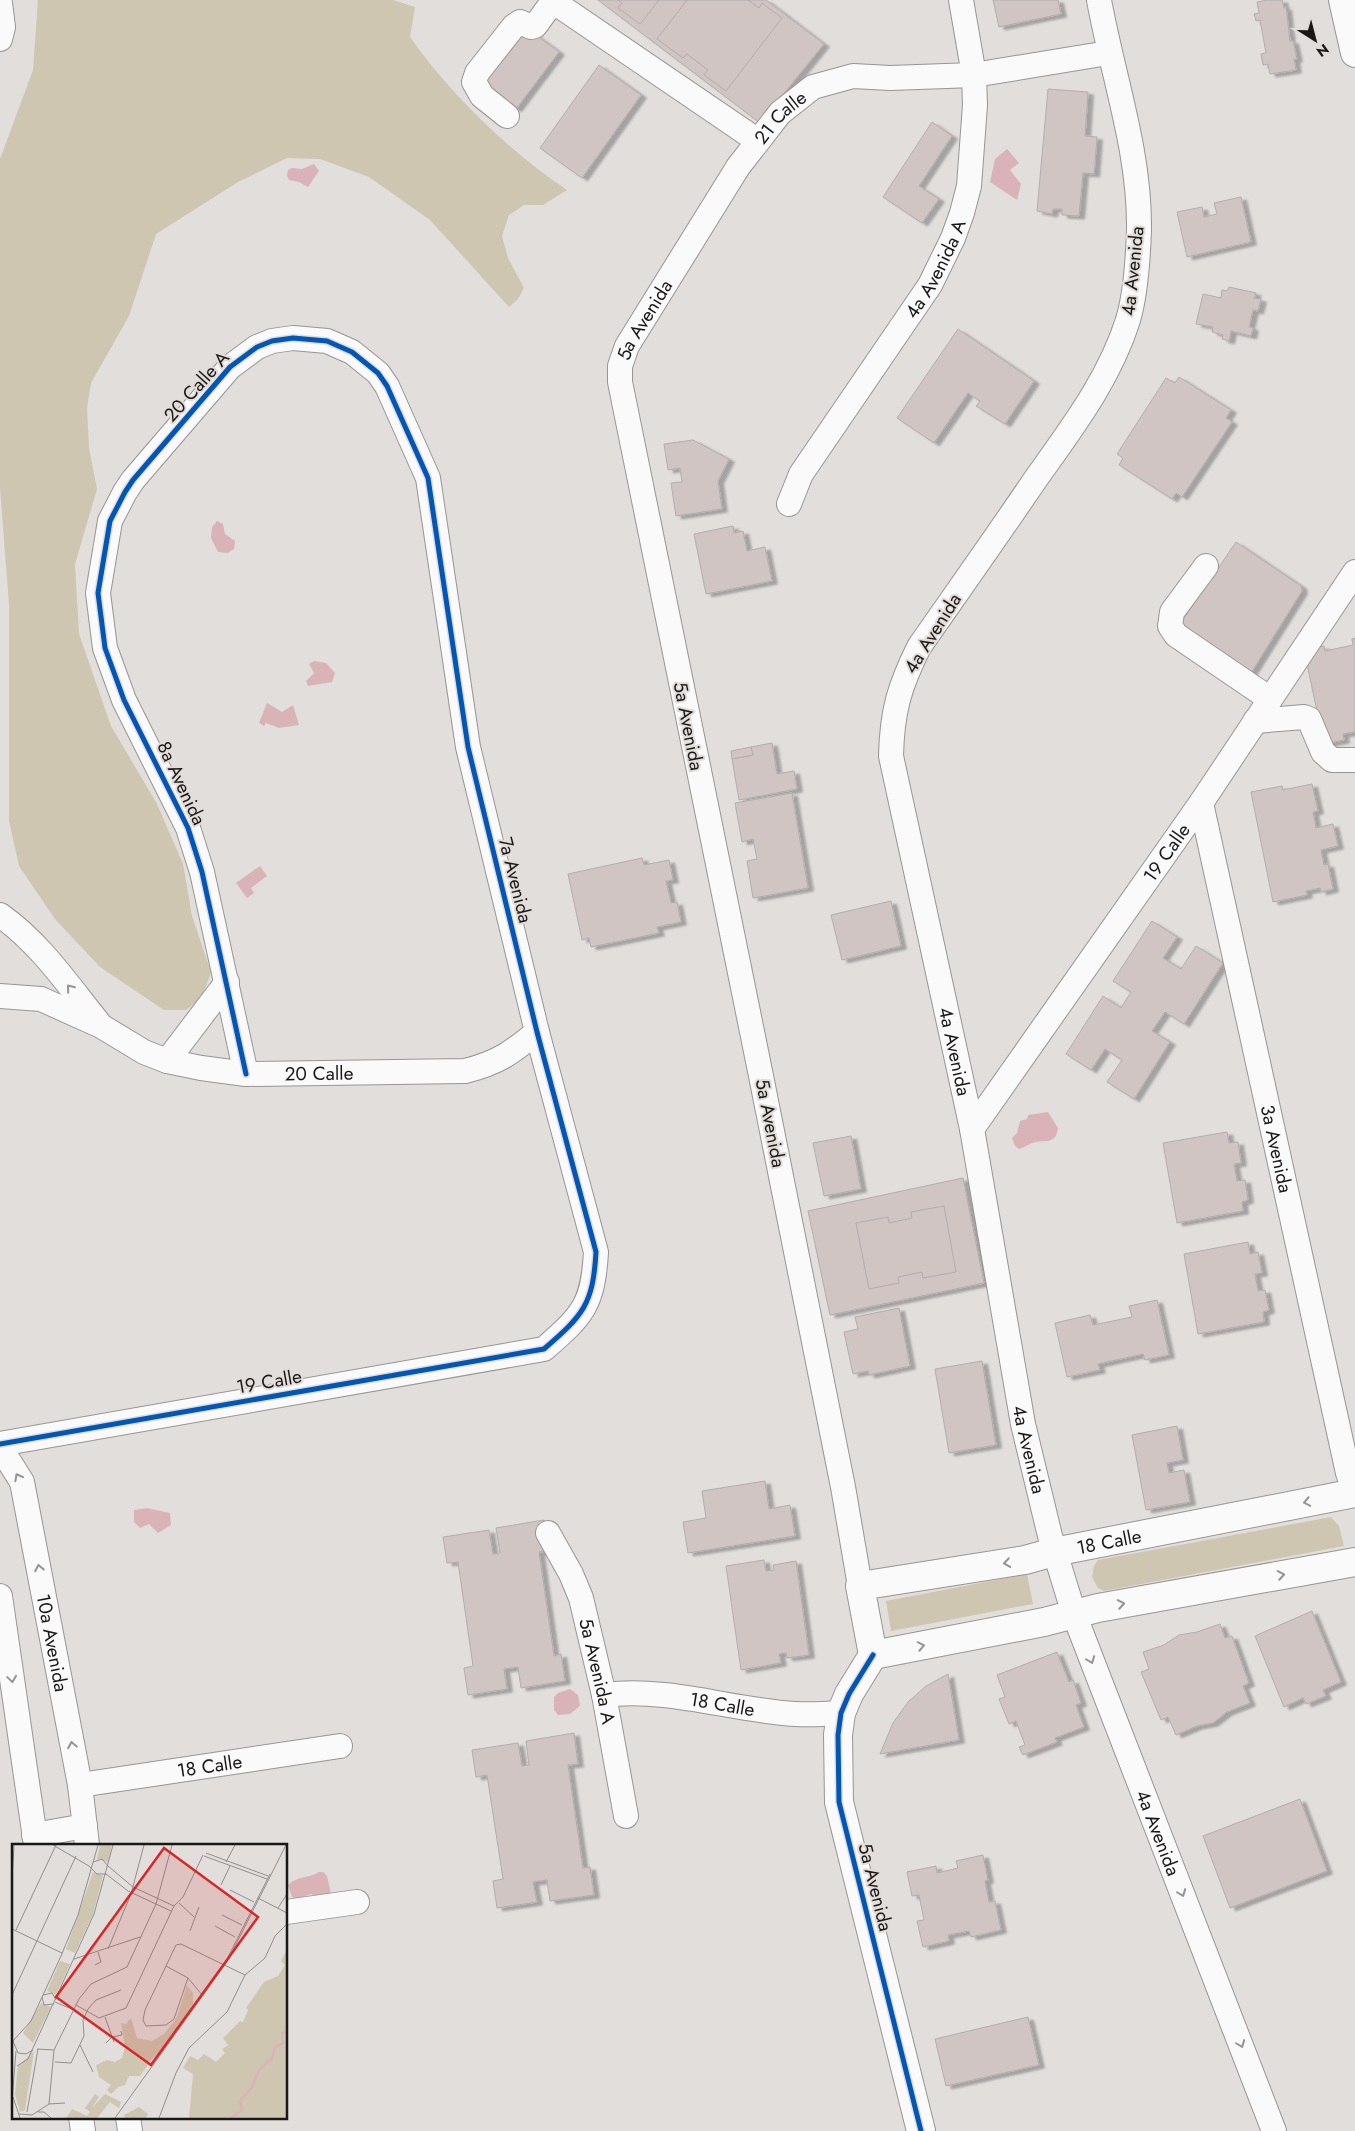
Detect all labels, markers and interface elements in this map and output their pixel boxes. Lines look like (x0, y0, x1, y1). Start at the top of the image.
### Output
north arrow (1290, 15, 1340, 65)
text: N (1312, 39, 1333, 62)
street label: 21 Calle (748, 84, 812, 150)
street label: 4a Avenida A (898, 215, 973, 324)
street label: 4a Avenida (1114, 225, 1151, 317)
street label: 5a Avenida (610, 275, 679, 364)
street label: 20 Calle A (157, 345, 236, 428)
street label: 4a Avenida (897, 588, 968, 679)
street label: 5a Avenida (667, 679, 710, 773)
street label: 8a Avenida (150, 737, 213, 830)
street label: 19 Calle (1137, 818, 1197, 887)
street label: 7a Avenida (492, 835, 539, 926)
one-way arrow (67, 984, 76, 993)
street label: 4a Avenida (932, 1004, 977, 1098)
street label: 20 Calle (285, 1060, 354, 1087)
street label: 5a Avenida (749, 1076, 792, 1170)
street label: 3a Avenida (1254, 1102, 1299, 1196)
street label: 19 Calle (234, 1362, 304, 1401)
street label: 4a Avenida (1006, 1403, 1052, 1497)
one-way arrow (15, 1474, 25, 1483)
one-way arrow (1303, 1497, 1312, 1507)
street label: 18 Calle (1074, 1522, 1144, 1561)
one-way arrow (1002, 1557, 1011, 1567)
one-way arrow (34, 1563, 44, 1572)
one-way arrow (1277, 1571, 1286, 1581)
street label: 10a Avenida (30, 1592, 75, 1694)
one-way arrow (1117, 1599, 1126, 1609)
street label: 5a Avenida A (572, 1615, 622, 1727)
one-way arrow (917, 1641, 925, 1651)
one-way arrow (1085, 1655, 1096, 1664)
one-way arrow (6, 1675, 17, 1683)
street label: 18 Calle (688, 1686, 757, 1723)
one-way arrow (68, 1740, 78, 1749)
street label: 18 Calle (175, 1748, 244, 1784)
street label: 4a Avenida (1129, 1786, 1187, 1880)
street label: 5a Avenida (852, 1840, 899, 1934)
inset map (12, 1844, 288, 2118)
one-way arrow (1176, 1888, 1186, 1897)
one-way arrow (1235, 2039, 1245, 2048)

